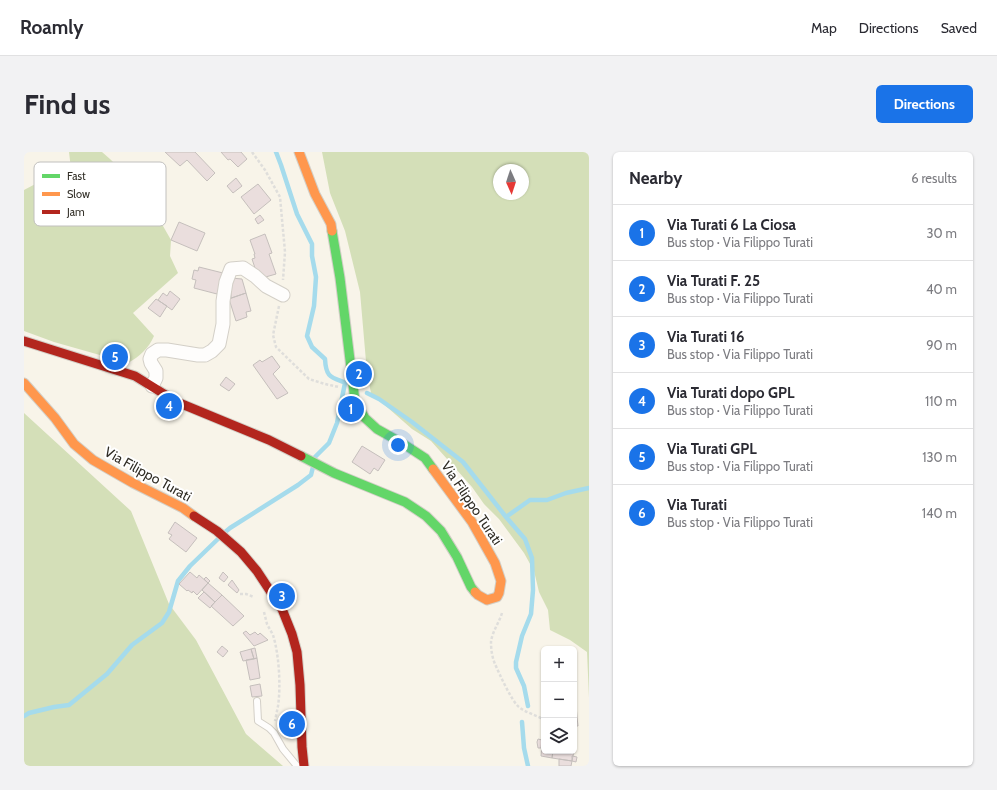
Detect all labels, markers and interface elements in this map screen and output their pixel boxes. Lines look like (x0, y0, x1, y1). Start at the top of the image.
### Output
text: Roamly (20, 16, 83, 39)
text: Map (811, 19, 837, 37)
text: Directions (859, 19, 919, 37)
text: Saved (941, 19, 977, 37)
button: Directions (876, 85, 973, 123)
text: Find us (24, 87, 110, 121)
legend (34, 162, 166, 226)
north arrow (493, 164, 529, 200)
text: Nearby (629, 168, 682, 188)
text: Fast (67, 169, 86, 183)
text: 6 results (911, 170, 957, 186)
text: Slow (67, 187, 90, 201)
text: Jam (66, 205, 85, 219)
text: Via Turati 6 La Ciosa (667, 216, 796, 234)
text: 1 (640, 225, 644, 241)
text: 30 m (927, 225, 957, 241)
text: Bus stop · Via Filippo Turati (667, 234, 813, 250)
text: Via Turati F. 25 (667, 272, 760, 290)
text: 2 (639, 281, 645, 297)
text: 40 m (926, 281, 957, 297)
text: Bus stop · Via Filippo Turati (667, 290, 813, 306)
text: Via Turati 16 (667, 328, 744, 346)
text: 3 (638, 337, 646, 353)
text: 90 m (926, 337, 957, 353)
pin: 5 (102, 342, 128, 372)
text: Bus stop · Via Filippo Turati (667, 346, 813, 362)
pin: 2 (346, 359, 372, 389)
text: Via Turati dopo GPL (667, 384, 794, 402)
pin: 4 (156, 391, 182, 421)
text: 4 (638, 393, 646, 409)
text: 110 m (925, 393, 957, 409)
pin: 1 (338, 394, 364, 424)
text: Bus stop · Via Filippo Turati (667, 402, 813, 418)
your location (388, 435, 408, 455)
text: Via Turati GPL (667, 440, 757, 458)
street label: Via Filippo Turati (101, 443, 195, 505)
text: 5 (639, 449, 645, 465)
text: 130 m (922, 449, 957, 465)
street label: Via Filippo Turati (437, 458, 507, 548)
text: Bus stop · Via Filippo Turati (667, 458, 813, 474)
text: Via Turati (667, 496, 727, 514)
text: 6 (638, 505, 646, 521)
text: 140 m (922, 505, 957, 521)
text: Bus stop · Via Filippo Turati (667, 514, 813, 530)
pin: 3 (269, 581, 295, 611)
map controls (541, 646, 577, 754)
button: + (541, 646, 577, 682)
button: − (541, 682, 577, 718)
pin: 6 (279, 709, 305, 739)
button: layers (541, 718, 577, 754)

